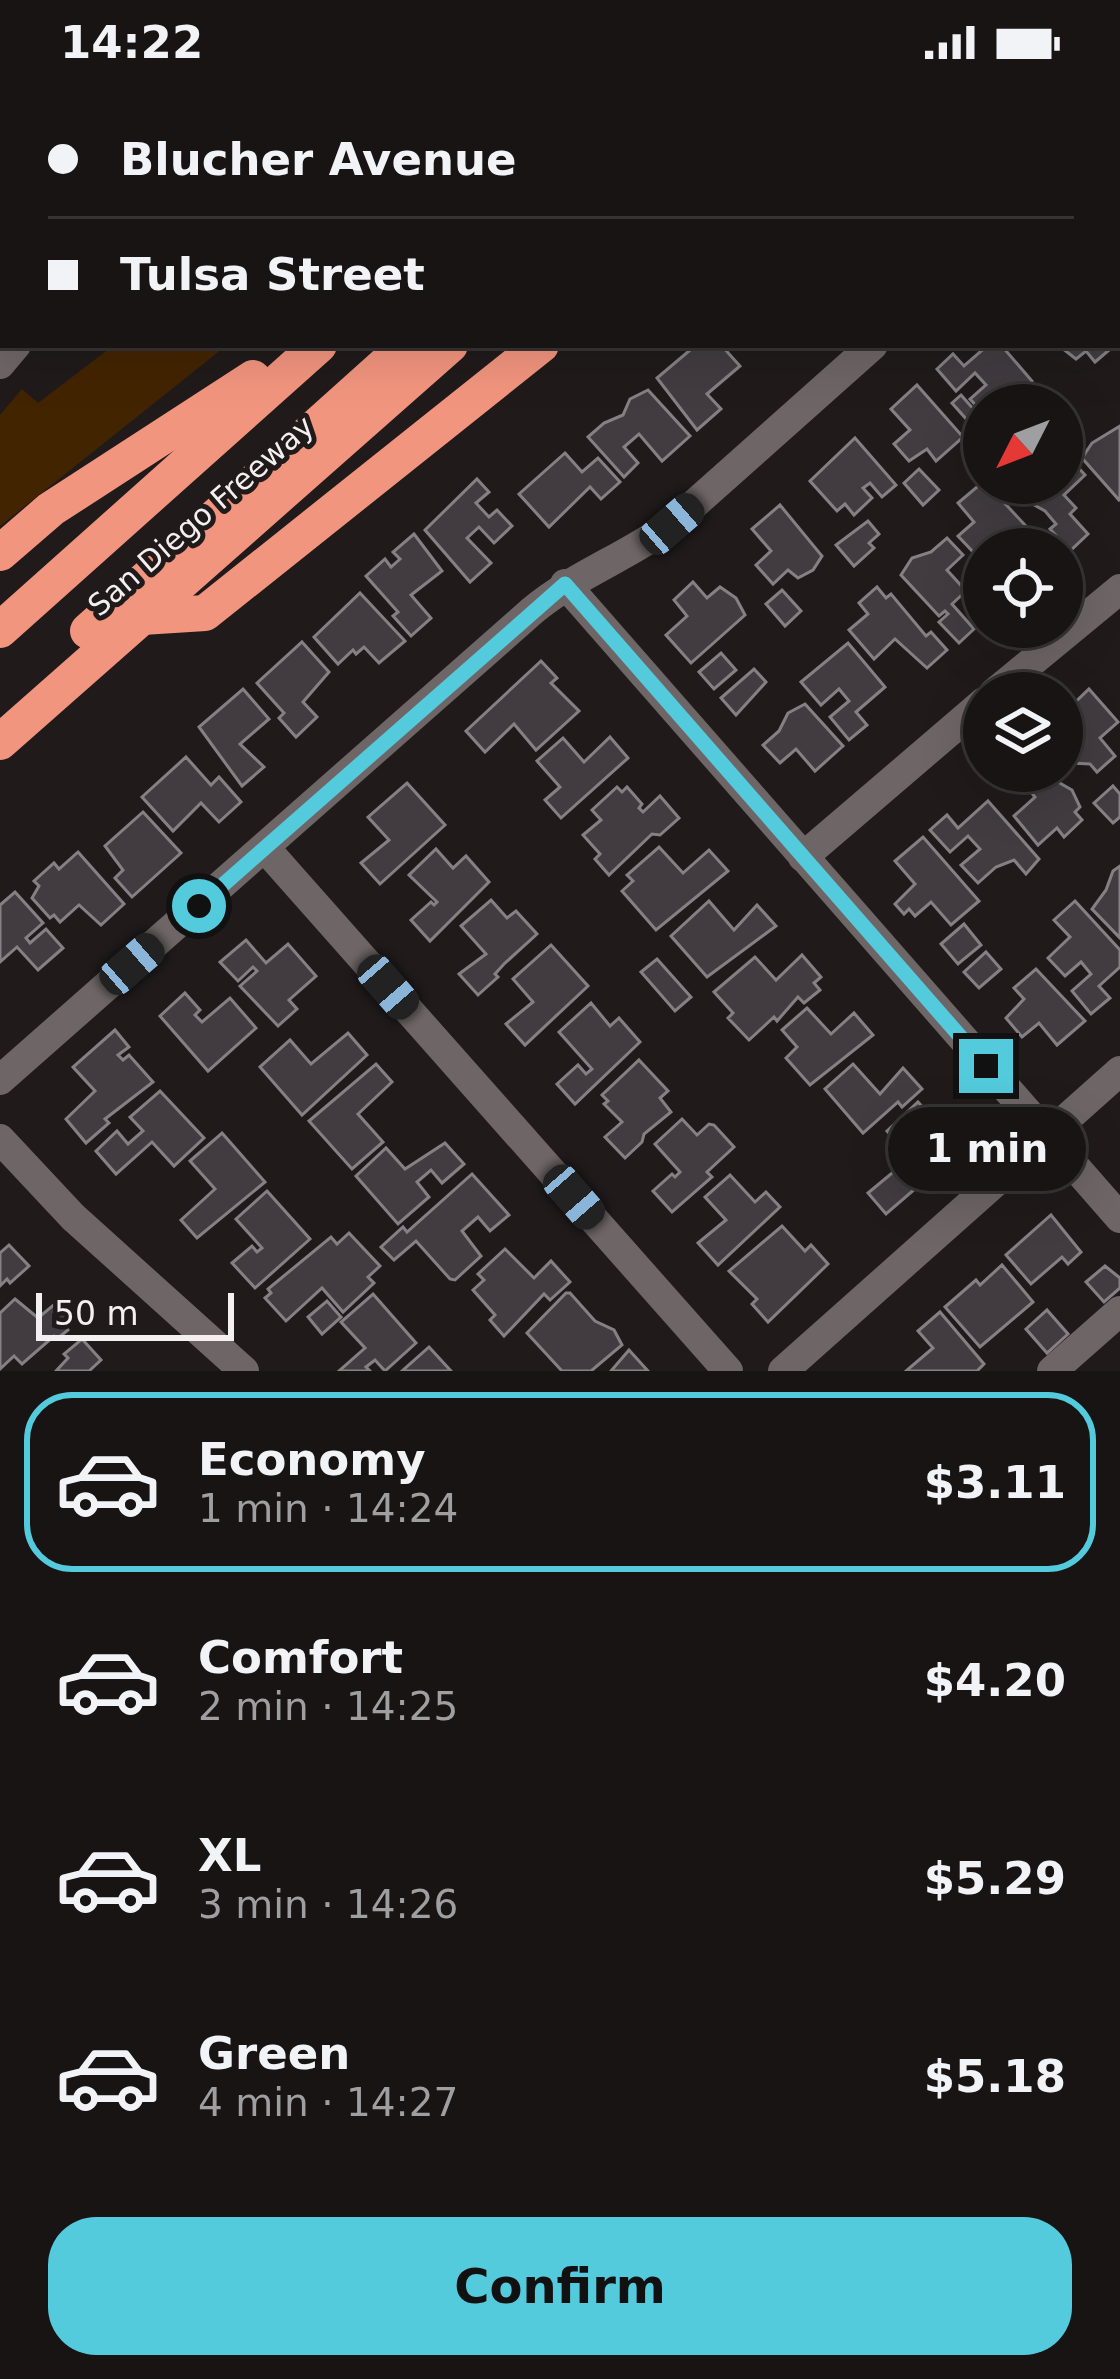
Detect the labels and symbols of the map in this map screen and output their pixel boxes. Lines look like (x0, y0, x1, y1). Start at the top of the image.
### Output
north arrow (963, 384, 1083, 504)
street label: San Diego Freeway (81, 408, 321, 623)
car (633, 487, 711, 561)
route start (172, 879, 226, 933)
car (93, 927, 171, 1001)
car (351, 948, 425, 1026)
route end (959, 1039, 1013, 1093)
callout: 1 min (887, 1108, 1085, 1192)
car (537, 1158, 611, 1236)
scale bar (36, 1287, 234, 1340)

